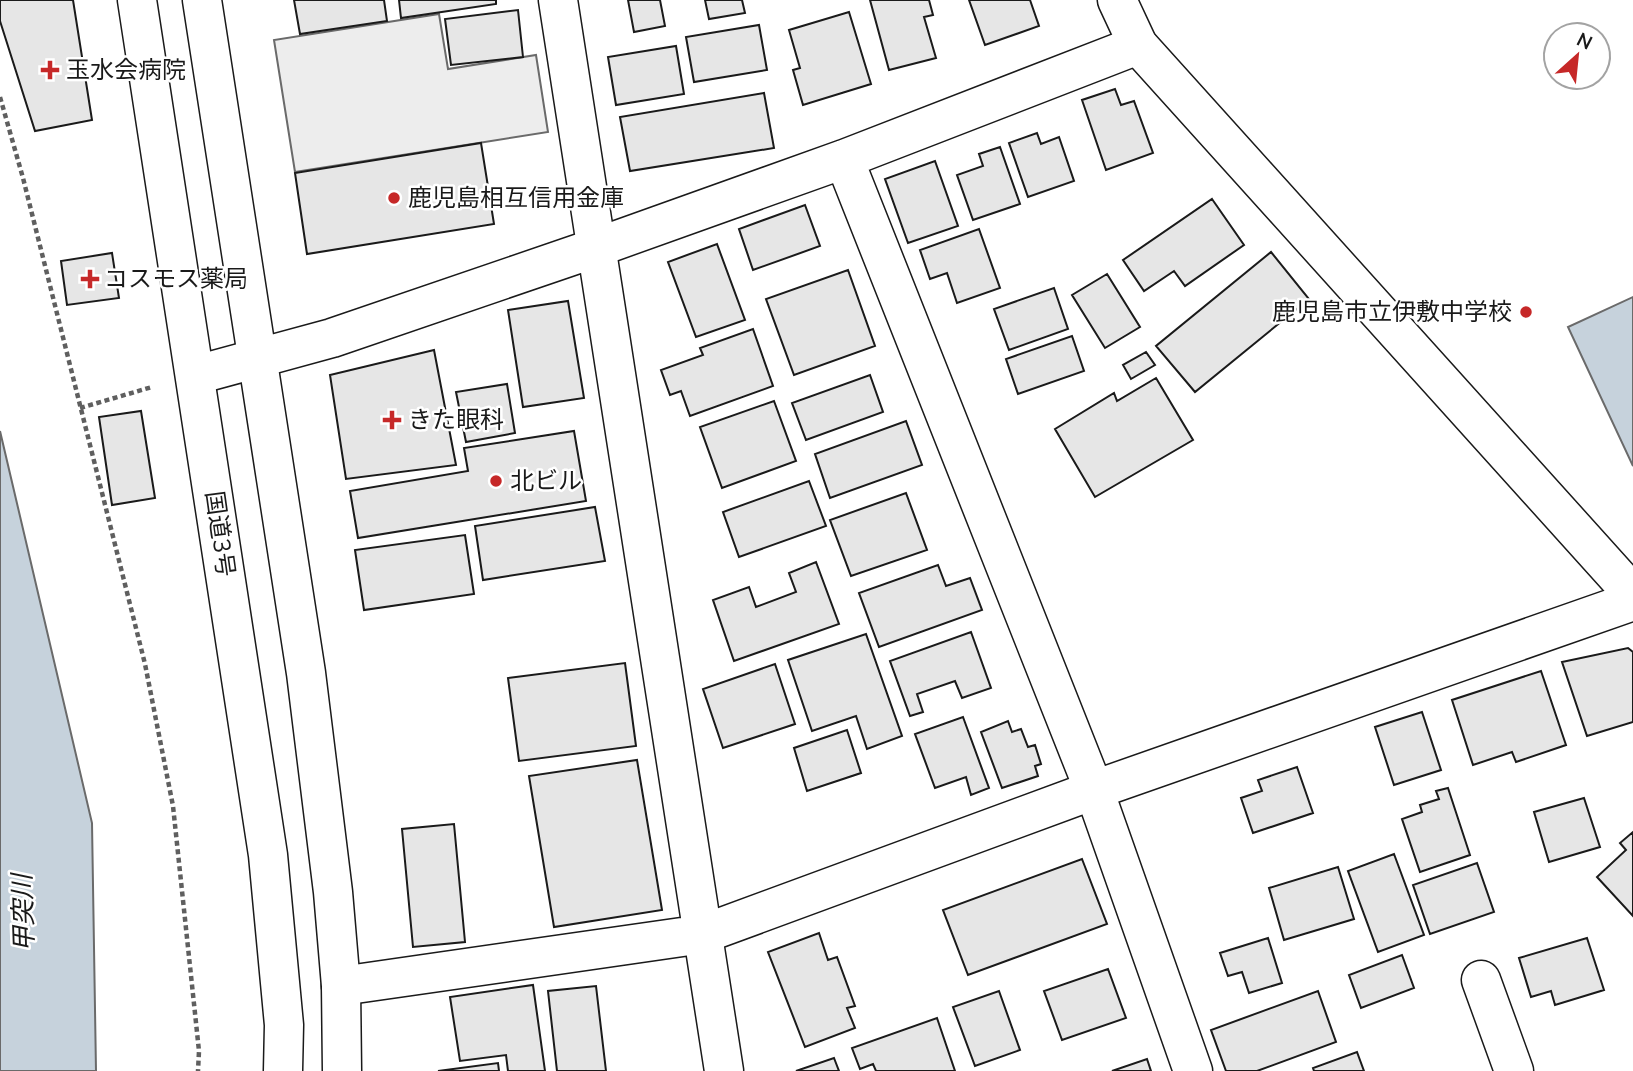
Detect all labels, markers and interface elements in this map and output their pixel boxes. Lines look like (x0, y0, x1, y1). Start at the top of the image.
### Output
north arrow (1542, 21, 1612, 91)
text: N (1572, 27, 1597, 57)
place label: 玉水会病院 (66, 54, 186, 86)
marker: 玉水会病院 (40, 60, 60, 80)
place label: 鹿児島相互信用金庫 (408, 182, 624, 214)
marker: 鹿児島相互信用金庫 (386, 190, 402, 206)
place label: コスモス薬局 (104, 263, 248, 295)
marker: コスモス薬局 (82, 271, 98, 287)
place label: 鹿児島市立伊敷中学校 (1272, 296, 1512, 328)
marker: 鹿児島市立伊敷中学校 (1518, 304, 1534, 320)
place label: きた眼科 (408, 404, 504, 436)
marker: きた眼科 (382, 410, 402, 430)
place label: 北ビル (510, 465, 582, 497)
marker: 北ビル (488, 473, 504, 489)
street label: 国道3号 (198, 489, 242, 579)
water label: 甲突川 (5, 870, 42, 953)

